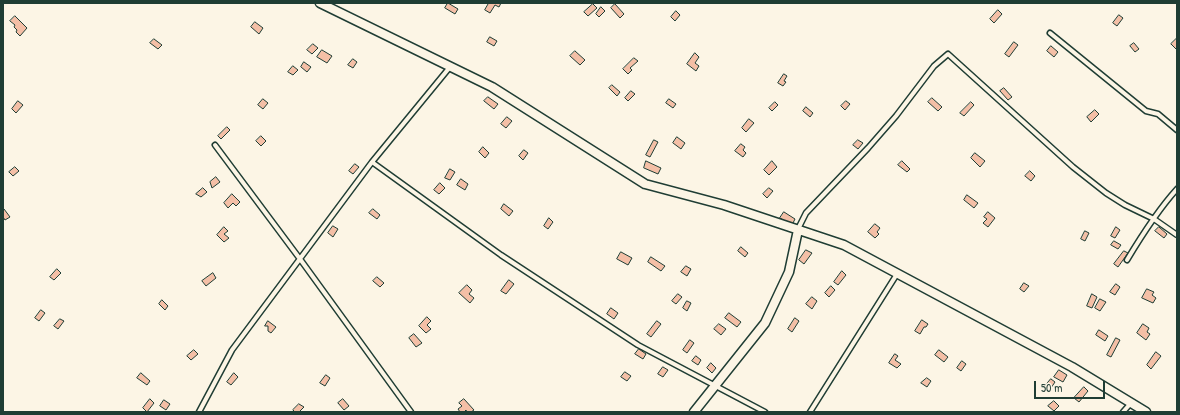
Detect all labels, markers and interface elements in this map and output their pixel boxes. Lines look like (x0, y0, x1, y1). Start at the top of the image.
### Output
scale bar (1036, 373, 1107, 399)
text: 50 m (1041, 379, 1062, 396)

